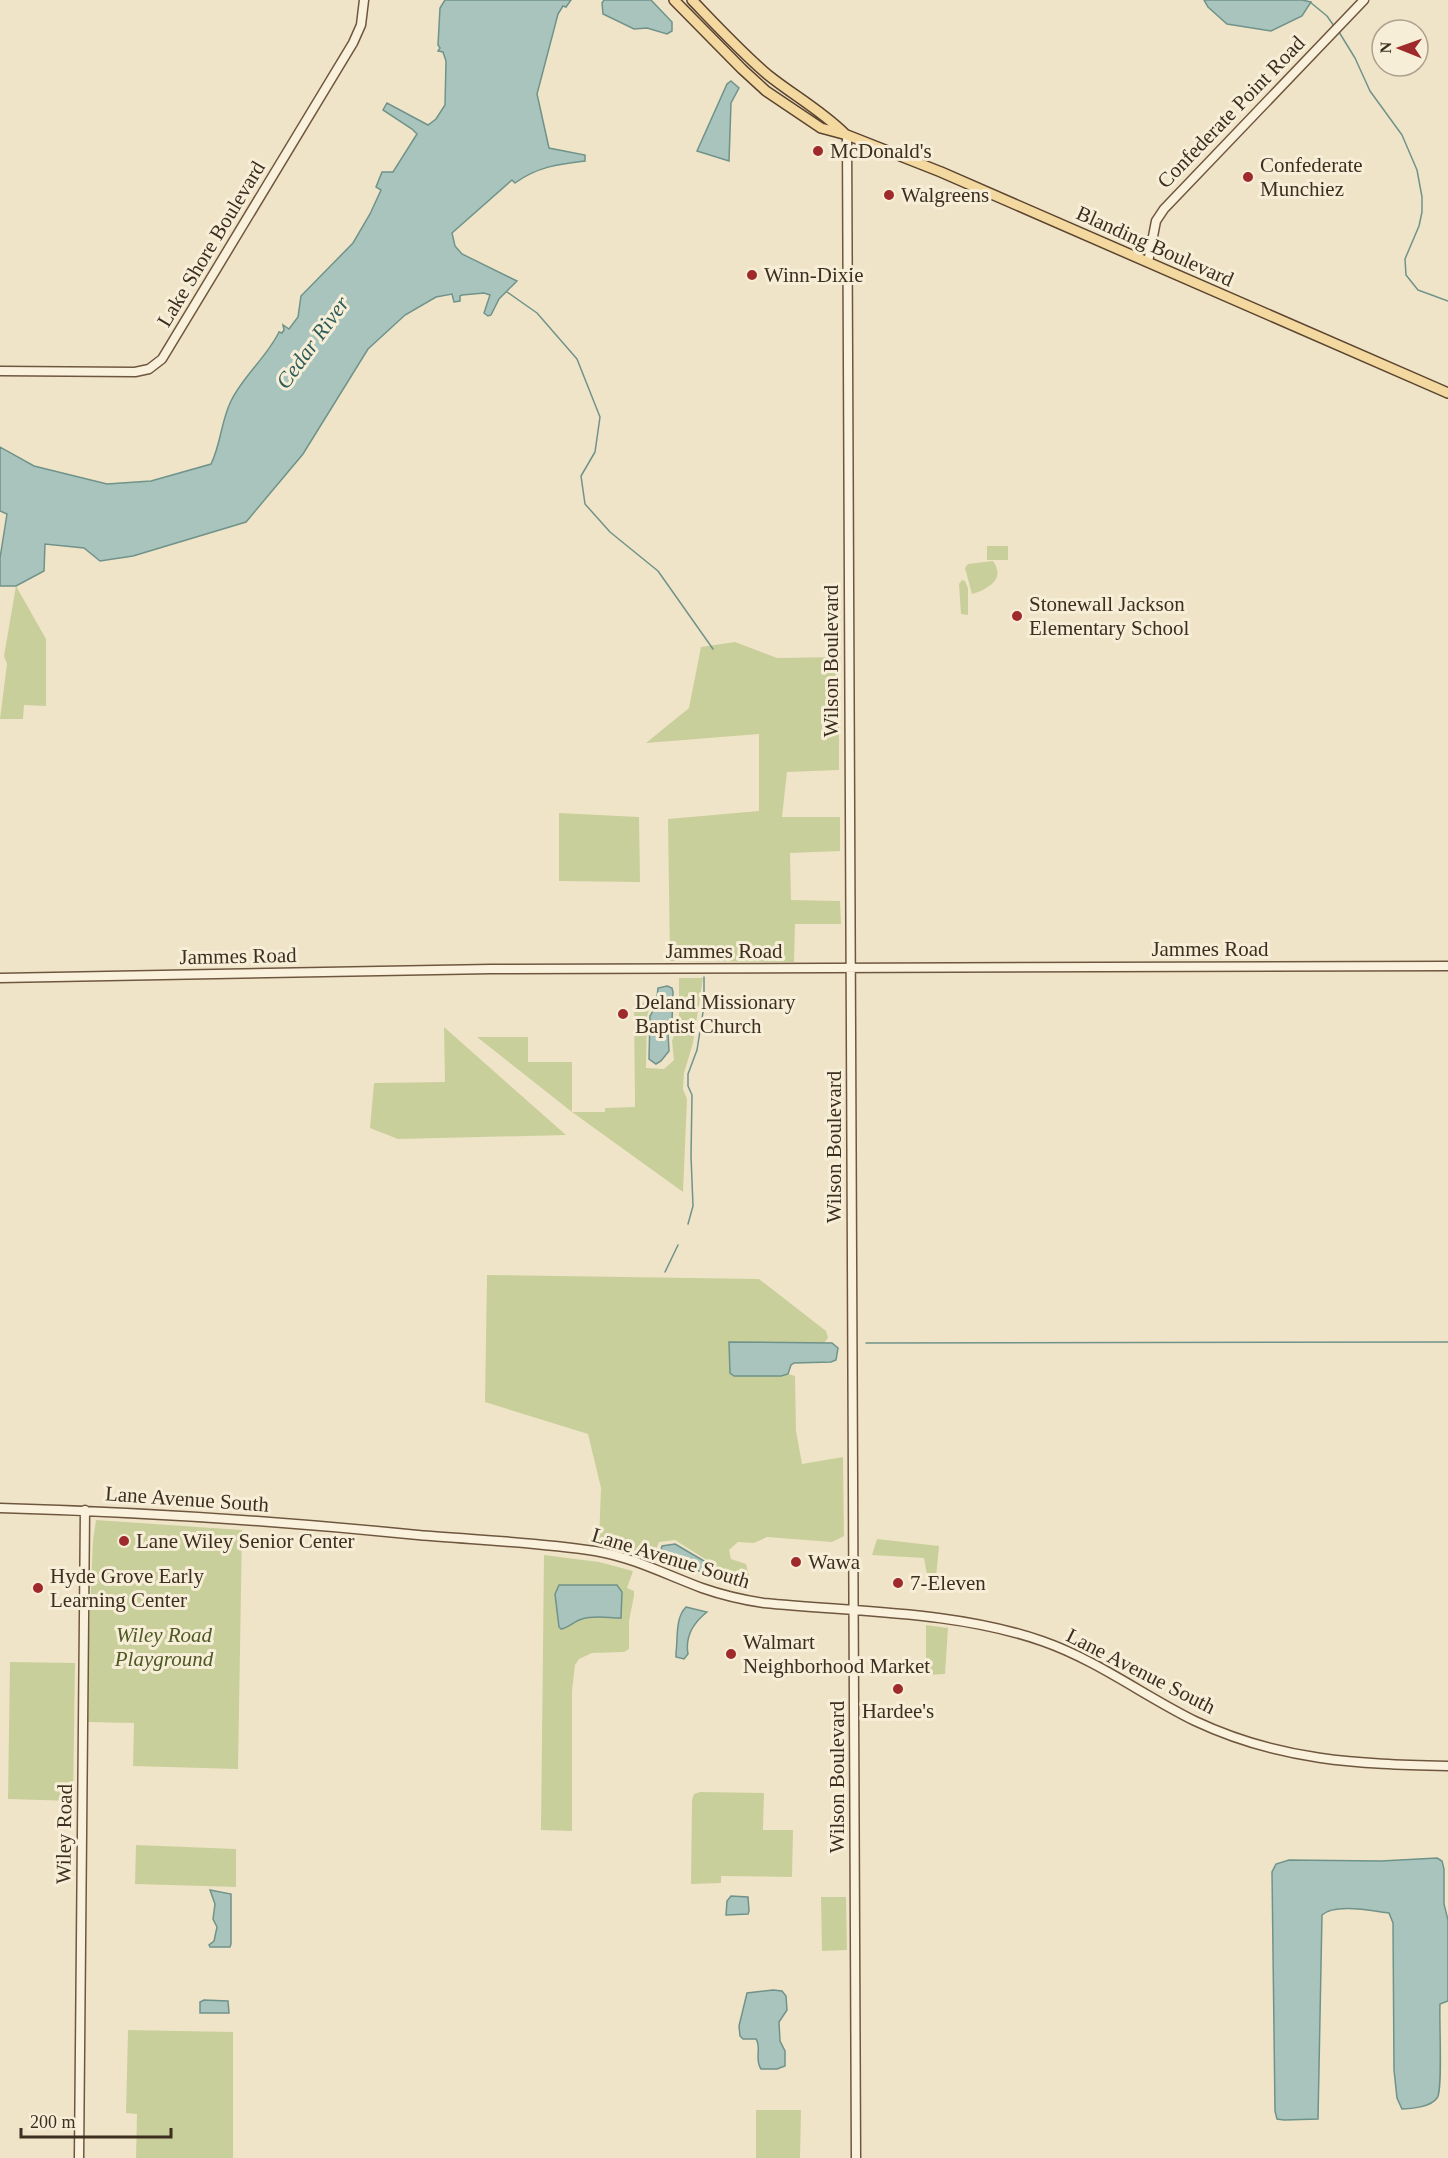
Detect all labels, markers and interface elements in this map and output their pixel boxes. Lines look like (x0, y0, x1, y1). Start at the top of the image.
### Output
north arrow (1370, 18, 1430, 78)
street label: Confederate Point Road (1152, 31, 1310, 193)
text: N (1377, 41, 1394, 54)
place label: McDonald's (830, 139, 932, 163)
marker: McDonald's (811, 144, 825, 158)
place label: Confederate Munchiez (1260, 153, 1363, 201)
street label: Lake Shore Boulevard (152, 156, 270, 331)
marker: Confederate Munchiez (1241, 170, 1255, 184)
place label: Walgreens (901, 183, 989, 207)
marker: Walgreens (882, 188, 896, 202)
street label: Blanding Boulevard (1073, 201, 1238, 292)
place label: Winn-Dixie (764, 263, 863, 287)
marker: Winn-Dixie (745, 268, 759, 282)
water label: Cedar River (271, 291, 355, 393)
street label: Wilson Boulevard (819, 584, 843, 737)
place label: Stonewall Jackson Elementary School (1029, 592, 1190, 640)
marker: Stonewall Jackson Elementary School (1010, 609, 1024, 623)
street label: Jammes Road (1151, 937, 1269, 961)
street label: Jammes Road (665, 939, 783, 963)
street label: Jammes Road (179, 943, 297, 969)
place label: Deland Missionary Baptist Church (635, 990, 796, 1038)
marker: Deland Missionary Baptist Church (616, 1007, 630, 1021)
street label: Wilson Boulevard (822, 1070, 846, 1223)
street label: Lane Avenue South (104, 1481, 270, 1517)
street label: Lane Avenue South (589, 1523, 753, 1594)
place label: Lane Wiley Senior Center (136, 1529, 355, 1553)
marker: Lane Wiley Senior Center (117, 1534, 131, 1548)
place label: Wawa (808, 1550, 861, 1574)
marker: Wawa (789, 1555, 803, 1569)
place label: Hyde Grove Early Learning Center (50, 1564, 204, 1612)
place label: 7-Eleven (910, 1571, 986, 1595)
marker: 7-Eleven (891, 1576, 905, 1590)
marker: Hyde Grove Early Learning Center (31, 1581, 45, 1595)
park label: Wiley Road Playground (114, 1623, 214, 1671)
street label: Lane Avenue South (1062, 1623, 1220, 1719)
place label: Walmart Neighborhood Market (743, 1630, 930, 1678)
marker: Walmart Neighborhood Market (724, 1647, 738, 1661)
marker: Hardee's (891, 1682, 905, 1696)
place label: Hardee's (862, 1699, 934, 1723)
street label: Wilson Boulevard (825, 1700, 849, 1853)
street label: Wiley Road (51, 1783, 77, 1884)
scale bar (21, 2101, 171, 2139)
text: 200 m (30, 2112, 76, 2132)

